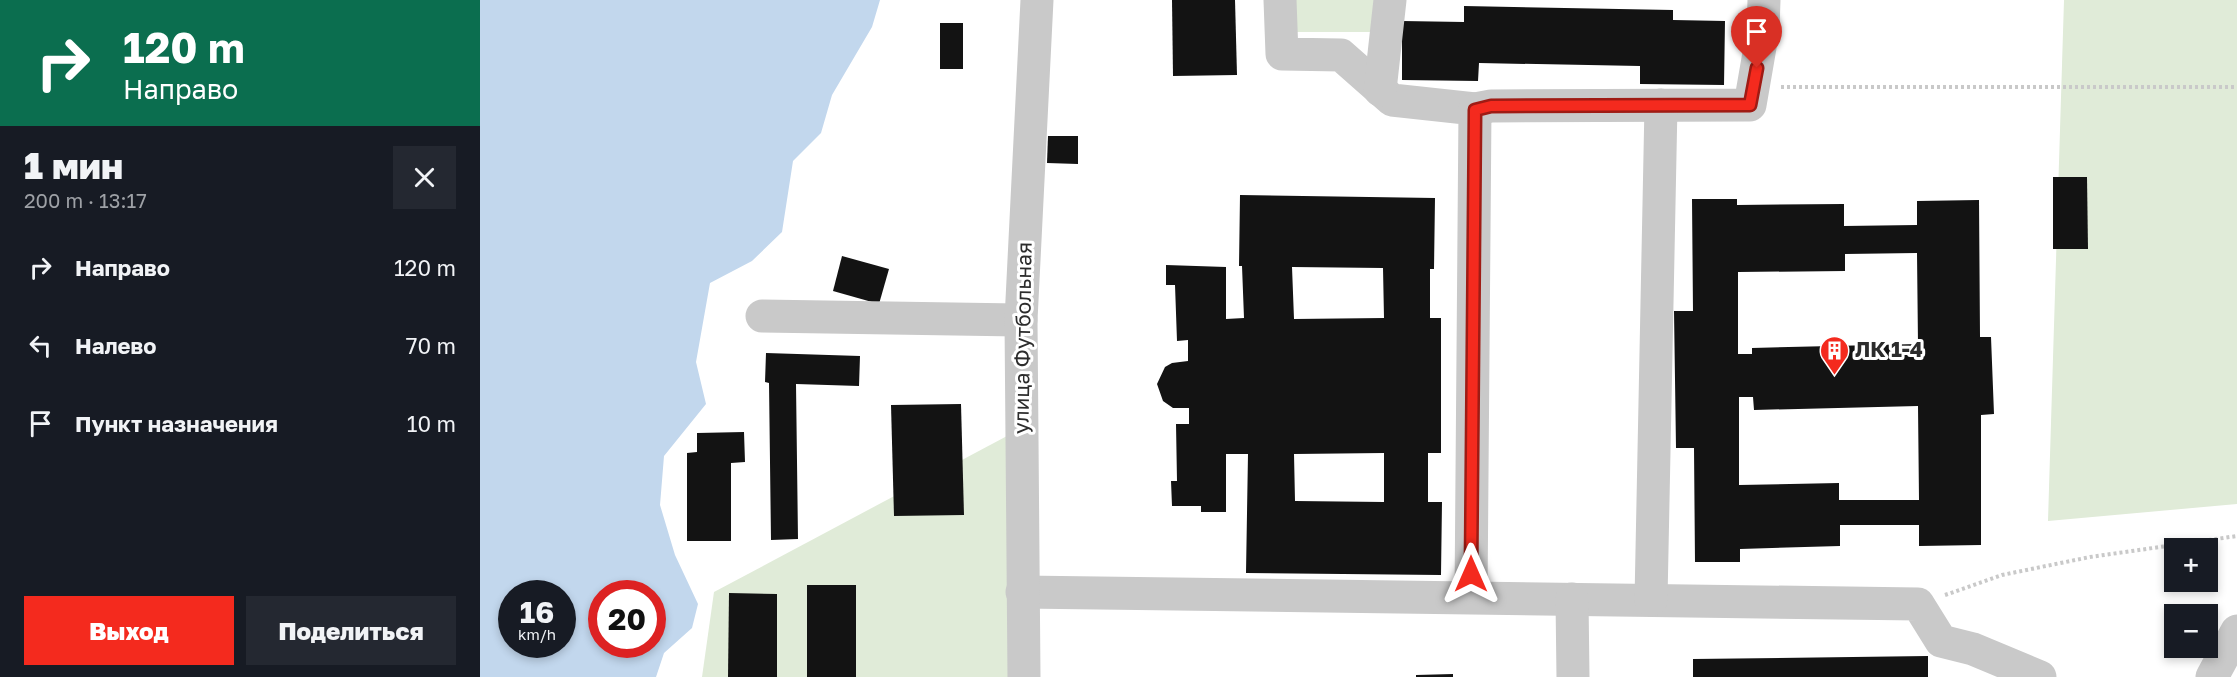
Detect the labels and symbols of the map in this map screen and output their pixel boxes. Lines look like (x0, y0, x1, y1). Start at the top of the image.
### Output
pin (1731, 6, 1782, 68)
street label: улица Футбольная (1007, 242, 1037, 434)
building icon: ЛК 1-4 (1818, 334, 1850, 376)
place label: ЛК 1-4 (1855, 336, 1923, 362)
position arrow (1439, 542, 1503, 606)
speed limit sign: 20 (588, 580, 666, 658)

